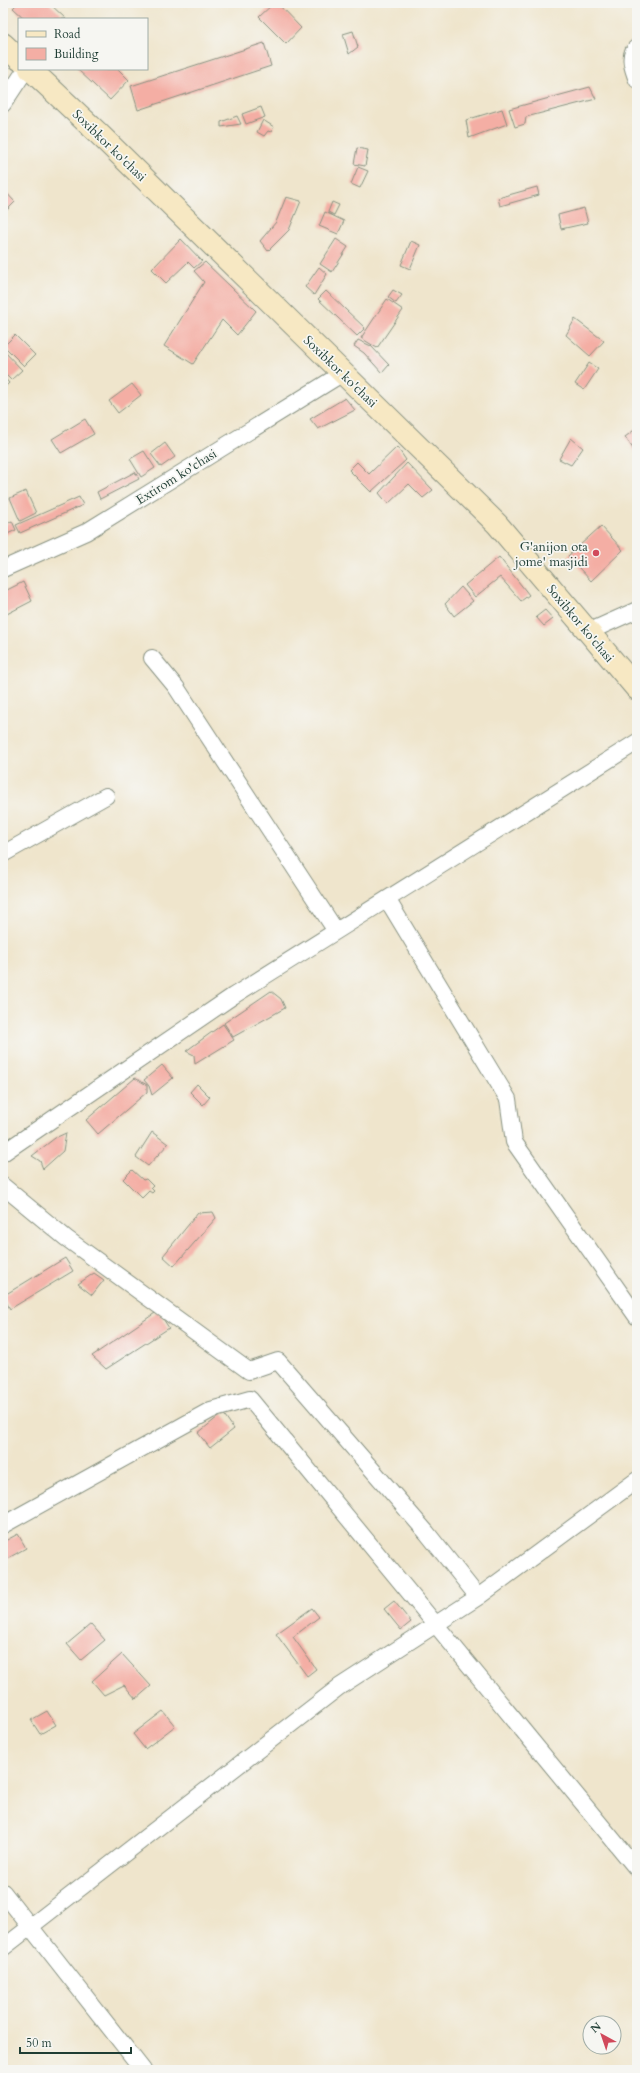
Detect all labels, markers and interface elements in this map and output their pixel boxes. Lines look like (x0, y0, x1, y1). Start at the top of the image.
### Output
legend (18, 18, 148, 70)
text: Road (54, 26, 81, 42)
text: Building (54, 46, 99, 62)
street label: Soxibkor ko'chasi (68, 106, 150, 186)
street label: Soxibkor ko'chasi (299, 332, 381, 412)
street label: Extirom ko'chasi (133, 445, 221, 509)
place label: G'anijon ota jome' masjidi (513, 538, 588, 571)
marker: G'anijon ota jome' masjidi (591, 548, 601, 558)
street label: Soxibkor ko'chasi (542, 581, 618, 667)
north arrow (582, 2015, 622, 2055)
text: N (587, 2019, 605, 2037)
scale bar (20, 2029, 131, 2055)
text: 50 m (26, 2035, 53, 2051)

